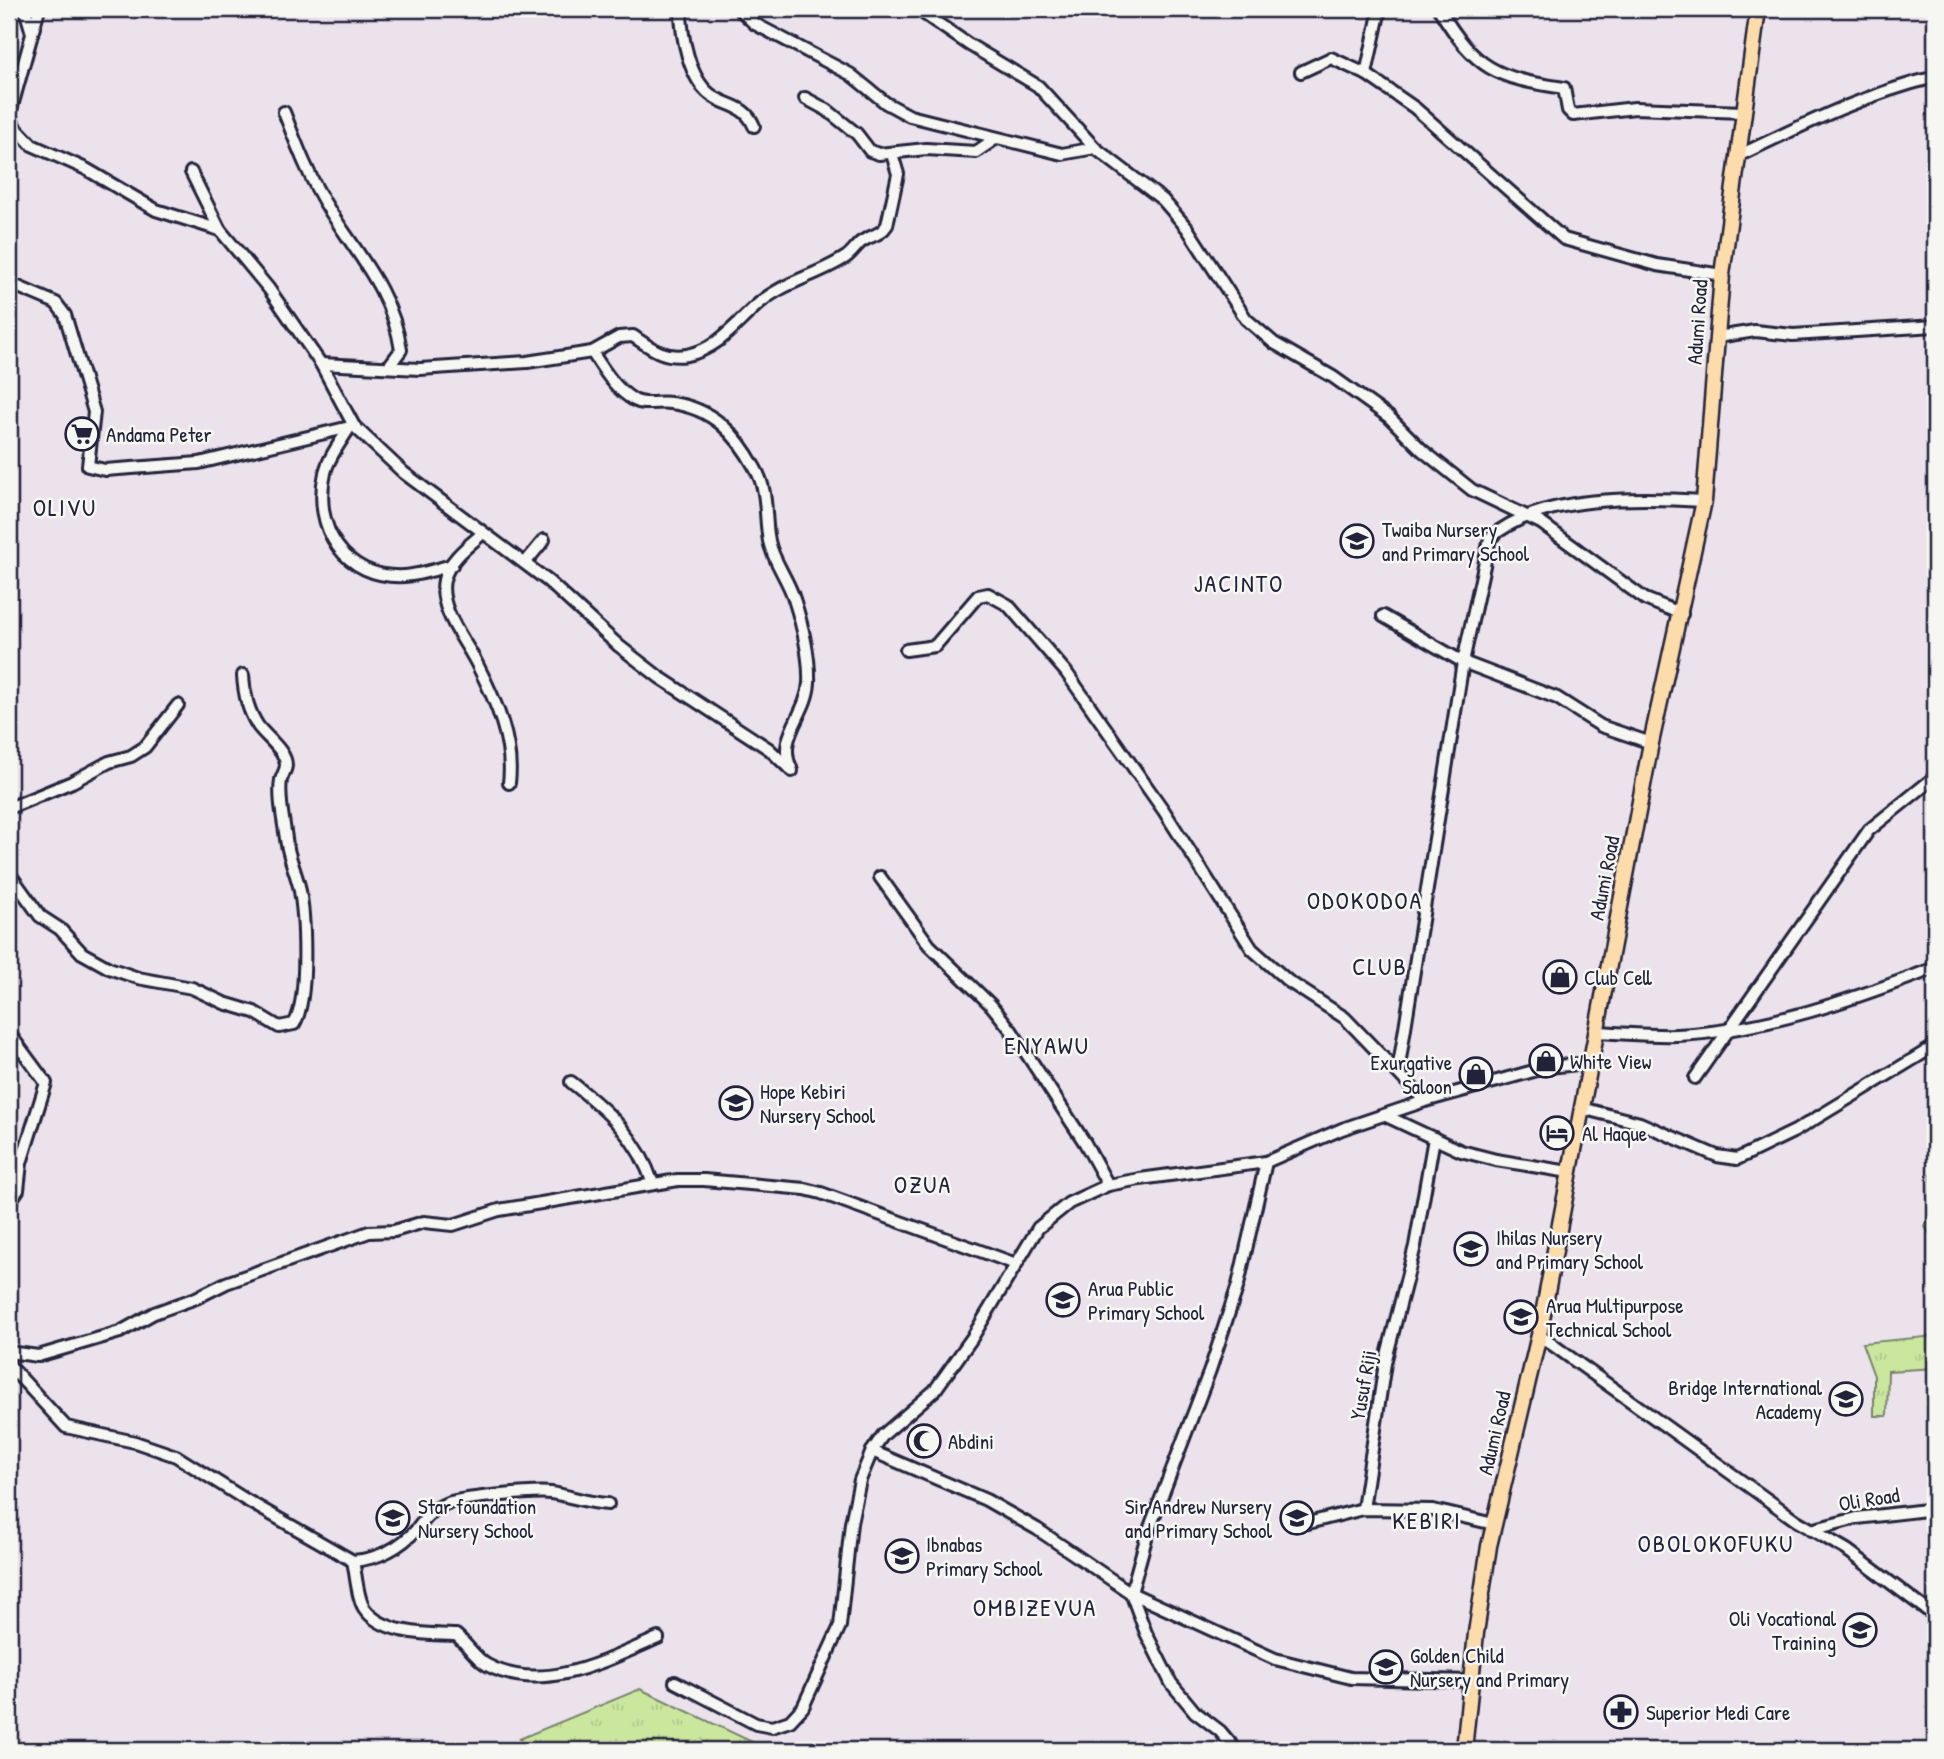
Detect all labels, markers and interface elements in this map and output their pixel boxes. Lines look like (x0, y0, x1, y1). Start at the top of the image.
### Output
street label: Adumi Road (1680, 279, 1714, 365)
supermarket icon: Andama Peter (63, 415, 101, 453)
place label: Andama Peter (106, 420, 212, 449)
district label: OLIVU (33, 491, 97, 523)
place label: Twaiba Nursery and Primary School (1382, 515, 1529, 568)
school or university icon: Twaiba Nursery and Primary School (1338, 522, 1376, 560)
district label: JACINTO (1194, 567, 1284, 599)
street label: Adumi Road (1582, 833, 1626, 923)
district label: ODOKODOA (1307, 884, 1423, 916)
district label: CLUB (1352, 950, 1408, 982)
shop icon: Club Cell (1541, 958, 1579, 996)
place label: Club Cell (1584, 963, 1653, 992)
district label: ENYAWU (1004, 1029, 1090, 1061)
shop icon: White View (1527, 1042, 1565, 1080)
place label: White View (1570, 1047, 1652, 1076)
place label: Exurgative Saloon (1371, 1048, 1452, 1101)
shop icon: Exurgative Saloon (1457, 1055, 1495, 1093)
place label: Hope Kebiri Nursery School (760, 1077, 875, 1130)
school or university icon: Hope Kebiri Nursery School (717, 1084, 755, 1122)
hotel icon: Al Haque (1538, 1114, 1576, 1152)
place label: Al Haque (1582, 1119, 1647, 1148)
district label: OZUA (894, 1168, 952, 1200)
place label: Ihilas Nursery and Primary School (1496, 1223, 1643, 1276)
school or university icon: Ihilas Nursery and Primary School (1452, 1230, 1490, 1268)
place label: Arua Public Primary School (1088, 1274, 1205, 1327)
school or university icon: Arua Public Primary School (1044, 1281, 1082, 1319)
place label: Arua Multipurpose Technical School (1546, 1291, 1684, 1344)
school or university icon: Arua Multipurpose Technical School (1502, 1298, 1540, 1336)
street label: Yusuf Riji (1343, 1348, 1383, 1422)
place label: Bridge International Academy (1668, 1373, 1822, 1426)
school or university icon: Bridge International Academy (1827, 1380, 1865, 1418)
street label: Adumi Road (1470, 1388, 1518, 1478)
mosque icon: Abdini (905, 1422, 943, 1460)
place label: Abdini (948, 1427, 994, 1456)
street label: Oli Road (1836, 1480, 1902, 1518)
place label: Star foundation Nursery School (418, 1492, 536, 1545)
place label: Sir Andrew Nursery and Primary School (1125, 1492, 1272, 1545)
school or university icon: Star foundation Nursery School (374, 1499, 412, 1537)
school or university icon: Sir Andrew Nursery and Primary School (1278, 1499, 1316, 1537)
district label: KEBIRI (1392, 1504, 1462, 1536)
district label: OBOLOKOFUKU (1638, 1527, 1794, 1559)
place label: Ibnabas Primary School (926, 1530, 1043, 1583)
school or university icon: Ibnabas Primary School (883, 1537, 921, 1575)
district label: OMBIZEVUA (973, 1591, 1097, 1623)
place label: Oli Vocational Training (1729, 1604, 1836, 1657)
school or university icon: Oli Vocational Training (1841, 1611, 1879, 1649)
place label: Golden Child Nursery and Primary (1410, 1641, 1569, 1694)
school or university icon: Golden Child Nursery and Primary (1367, 1648, 1405, 1686)
pharmacy icon: Superior Medi Care (1602, 1693, 1640, 1731)
place label: Superior Medi Care (1646, 1698, 1790, 1727)

